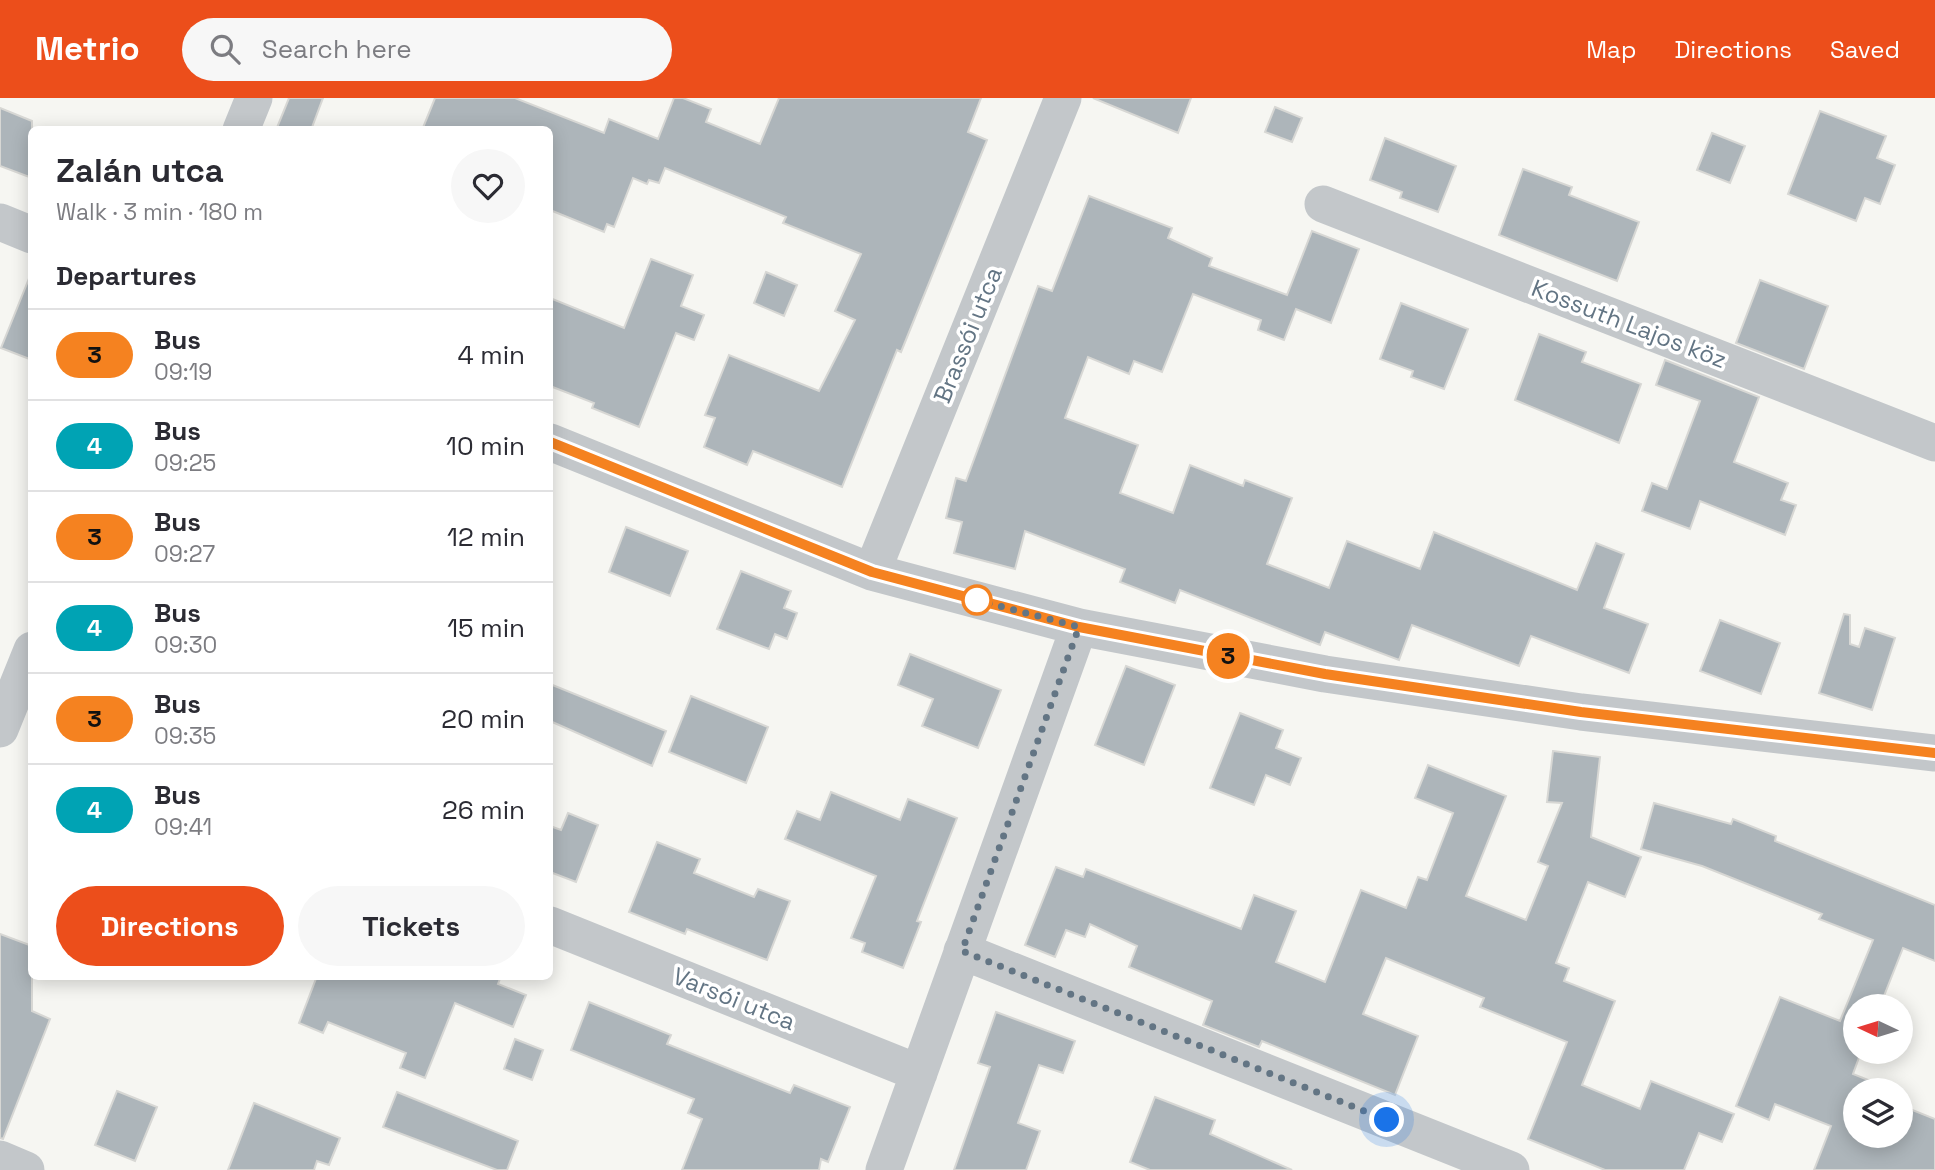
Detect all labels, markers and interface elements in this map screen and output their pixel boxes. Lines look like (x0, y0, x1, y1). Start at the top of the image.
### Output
search box (182, 18, 672, 81)
text: Metrio (35, 28, 140, 70)
icon: search (206, 30, 244, 68)
text: Search here (262, 32, 412, 66)
text: Map (1586, 34, 1636, 65)
text: Directions (1674, 34, 1792, 65)
text: Saved (1830, 34, 1900, 65)
button: heart (451, 149, 525, 223)
text: Zalán utca (56, 150, 224, 192)
text: Walk · 3 min · 180 m (56, 197, 263, 227)
text: Departures (56, 259, 197, 293)
street label: Brassói utca (926, 262, 1009, 407)
street label: Kossuth Lajos köz (1527, 272, 1731, 375)
text: Bus (154, 323, 201, 357)
text: 4 min (457, 338, 525, 372)
text: 3 (87, 339, 102, 370)
text: 09:19 (154, 357, 212, 387)
text: Bus (154, 414, 201, 448)
text: 10 min (446, 429, 525, 463)
text: 4 (87, 430, 102, 461)
text: 09:25 (154, 448, 216, 478)
text: Bus (154, 505, 201, 539)
text: 12 min (447, 520, 525, 554)
text: 3 (87, 521, 102, 552)
text: 09:27 (154, 539, 215, 569)
unlabelled marker (962, 585, 992, 615)
text: Bus (154, 596, 201, 630)
text: 15 min (447, 611, 525, 645)
text: 4 (87, 612, 102, 643)
text: 09:30 (154, 630, 217, 660)
line badge: 3 (1205, 633, 1251, 679)
text: 3 (1221, 640, 1235, 671)
text: Bus (154, 687, 201, 721)
text: 20 min (441, 702, 525, 736)
text: 3 (87, 703, 102, 734)
text: 09:35 (154, 721, 216, 751)
text: Bus (154, 778, 201, 812)
text: 26 min (442, 793, 525, 827)
text: 4 (87, 794, 102, 825)
text: 09:41 (154, 812, 212, 842)
button: Directions (56, 886, 284, 966)
button: Tickets (298, 886, 525, 966)
street label: Varsói utca (668, 960, 800, 1037)
north arrow (1843, 994, 1913, 1064)
map controls (1843, 994, 1913, 1148)
button: layers (1843, 1078, 1913, 1148)
your location (1369, 1102, 1404, 1137)

